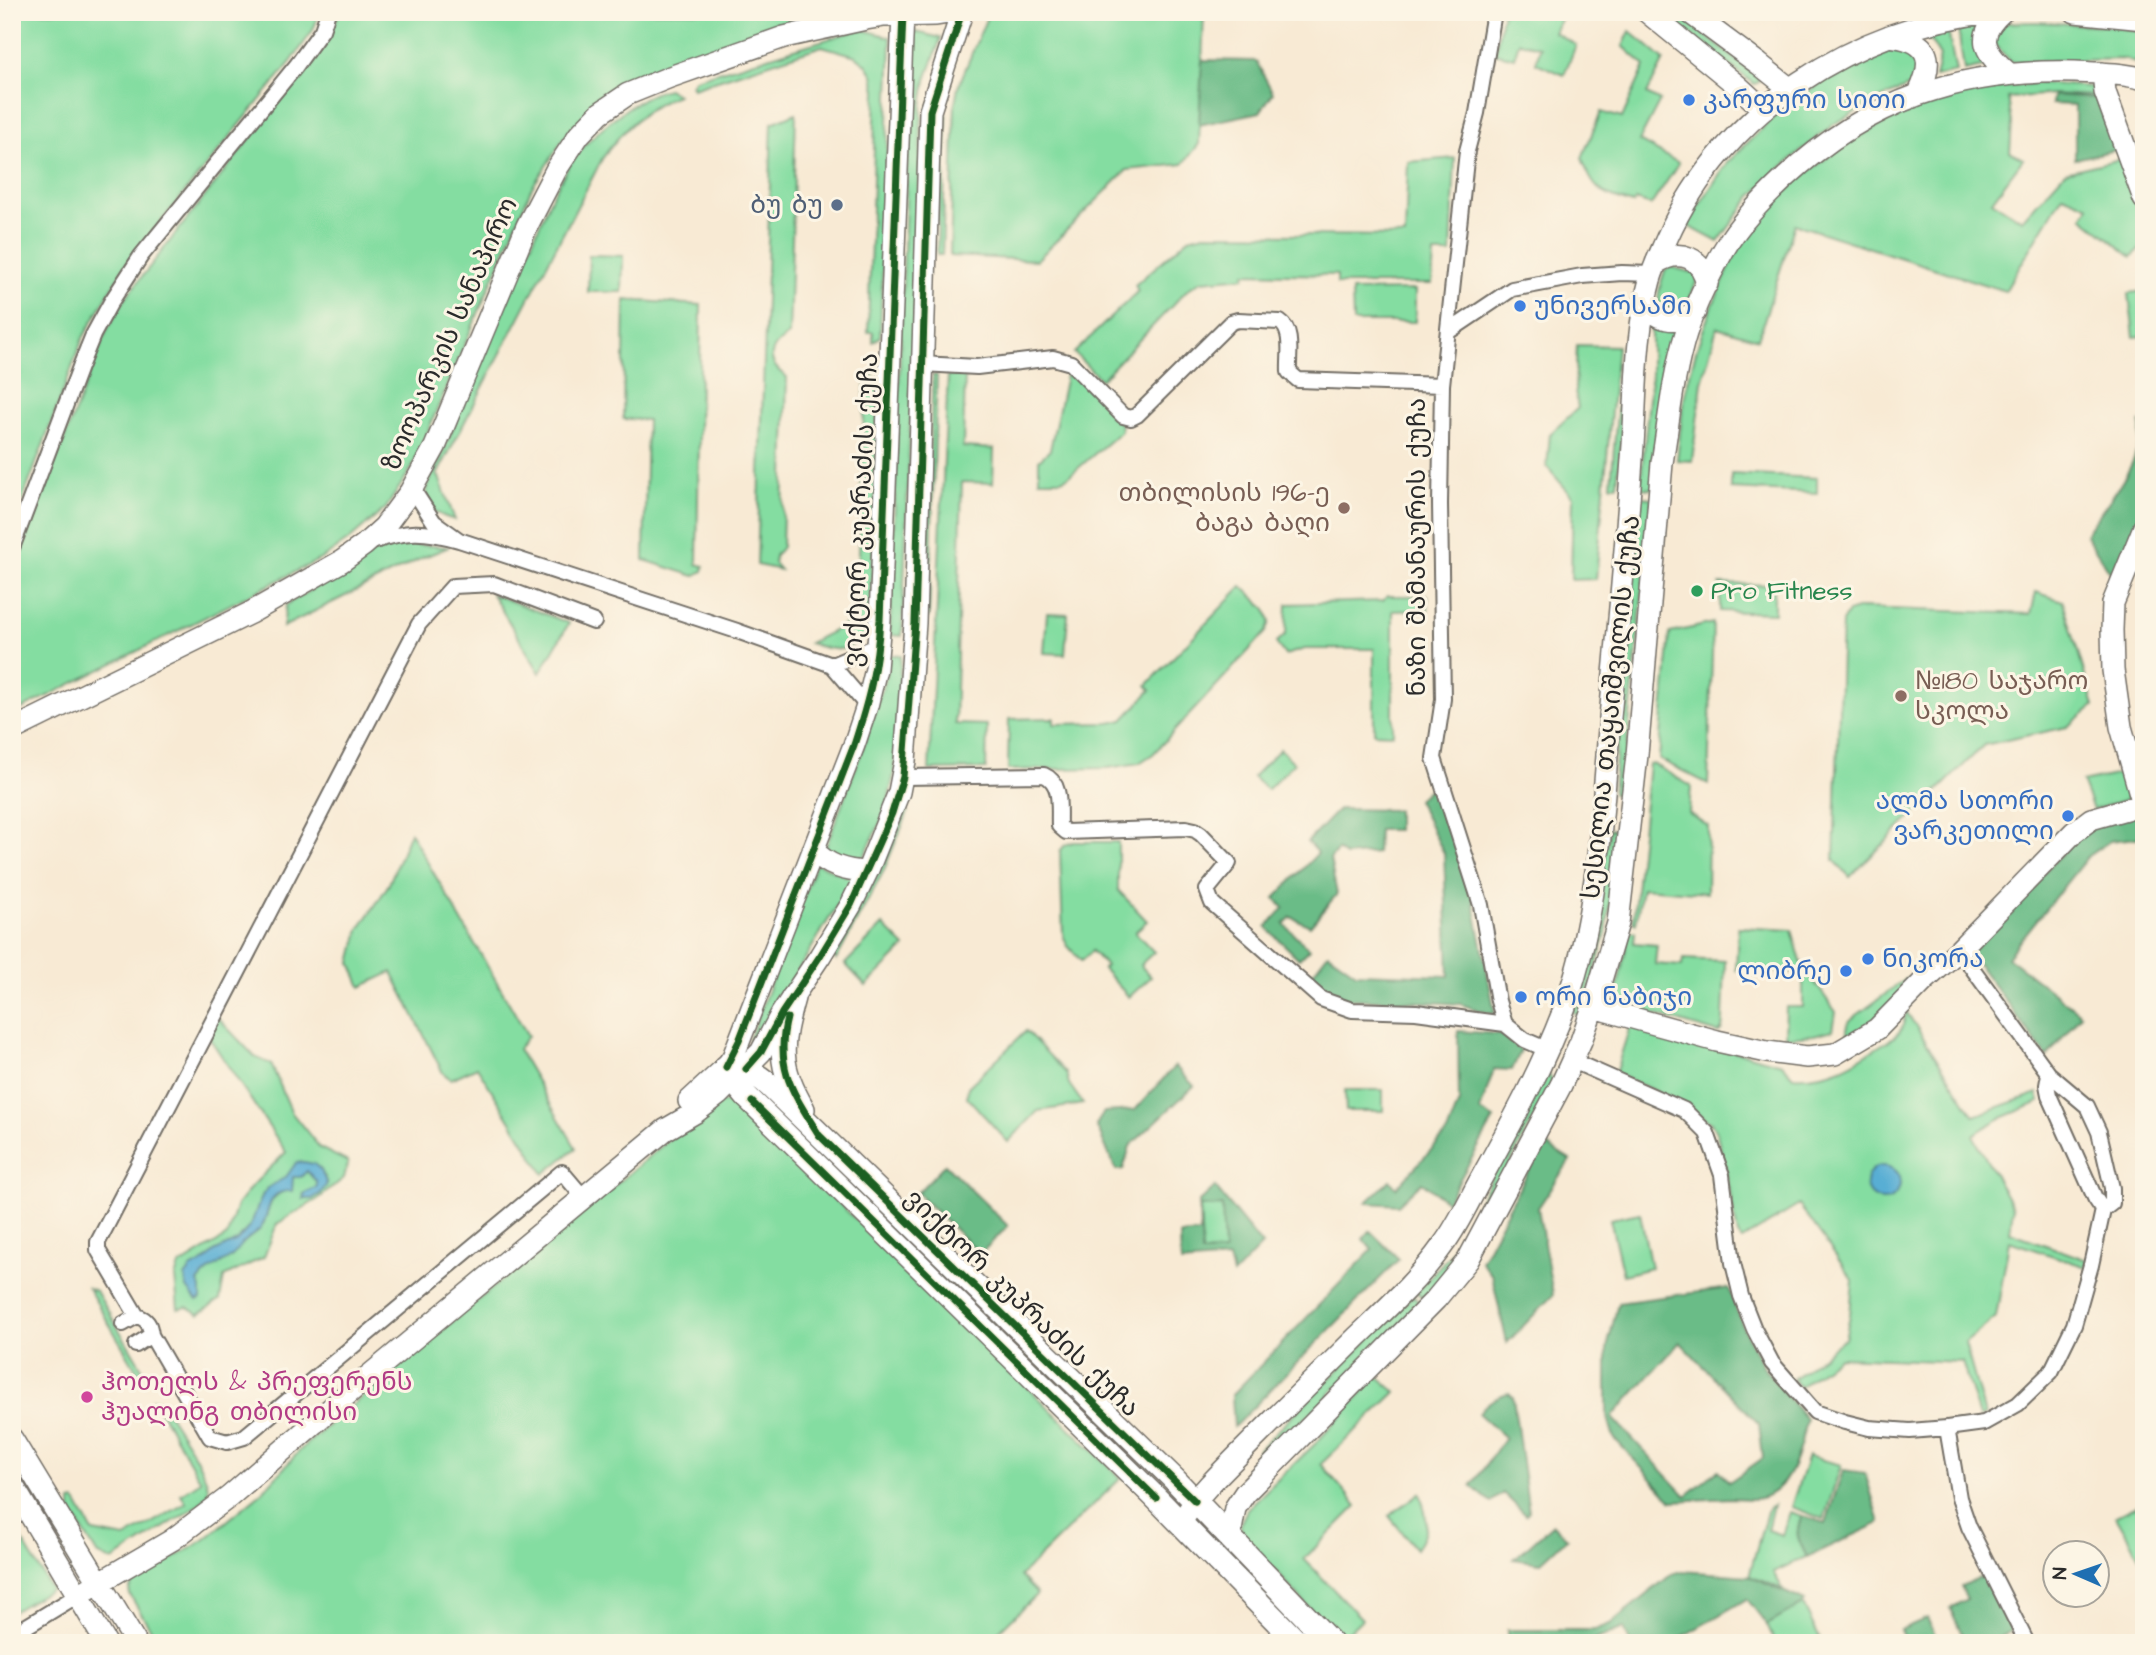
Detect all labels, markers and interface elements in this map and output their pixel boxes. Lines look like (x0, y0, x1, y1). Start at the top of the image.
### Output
place label: კარფური სითი (1703, 82, 1906, 118)
marker: კარფური სითი (1681, 92, 1697, 108)
place label: ბუ ბუ (750, 187, 823, 223)
street label: ზოოპარკის სანაპირო (373, 192, 527, 476)
marker: ბუ ბუ (829, 197, 845, 213)
place label: უნივერსამი (1534, 288, 1692, 324)
marker: უნივერსამი (1512, 298, 1528, 314)
street label: ვიქტორ კუპრაძის ქუჩა (835, 352, 887, 668)
street label: ნაზი შამანაურის ქუჩა (1399, 398, 1435, 696)
place label: თბილისის 196-ე ბაგა ბაღი (1119, 475, 1330, 541)
marker: თბილისის 196-ე ბაგა ბაღი (1336, 500, 1352, 516)
street label: სესილია თაყაიშვილის ქუჩა (1573, 513, 1649, 901)
place label: Pro Fitness (1711, 573, 1853, 609)
marker: Pro Fitness (1689, 583, 1705, 599)
place label: №180 საჯარო სკოლა (1915, 663, 2089, 729)
marker: №180 საჯარო სკოლა (1893, 688, 1909, 704)
place label: ალმა სთორი ვარკეთილი (1876, 783, 2054, 849)
marker: ალმა სთორი ვარკეთილი (2060, 808, 2076, 824)
place label: ნიკორა (1882, 941, 1983, 977)
marker: ნიკორა (1860, 951, 1876, 967)
place label: ლიბრე (1737, 953, 1832, 989)
marker: ლიბრე (1838, 963, 1854, 979)
place label: ორი ნაბიჯი (1535, 979, 1692, 1015)
marker: ორი ნაბიჯი (1513, 989, 1529, 1005)
street label: ვიქტორ კუპრაძის ქუჩა (896, 1181, 1148, 1425)
place label: ჰოთელს & პრეფერენს ჰუალინგ თბილისი (101, 1364, 412, 1430)
marker: ჰოთელს & პრეფერენს ჰუალინგ თბილისი (79, 1389, 95, 1405)
north arrow (2040, 1540, 2110, 1610)
text: N (2047, 1567, 2074, 1580)

